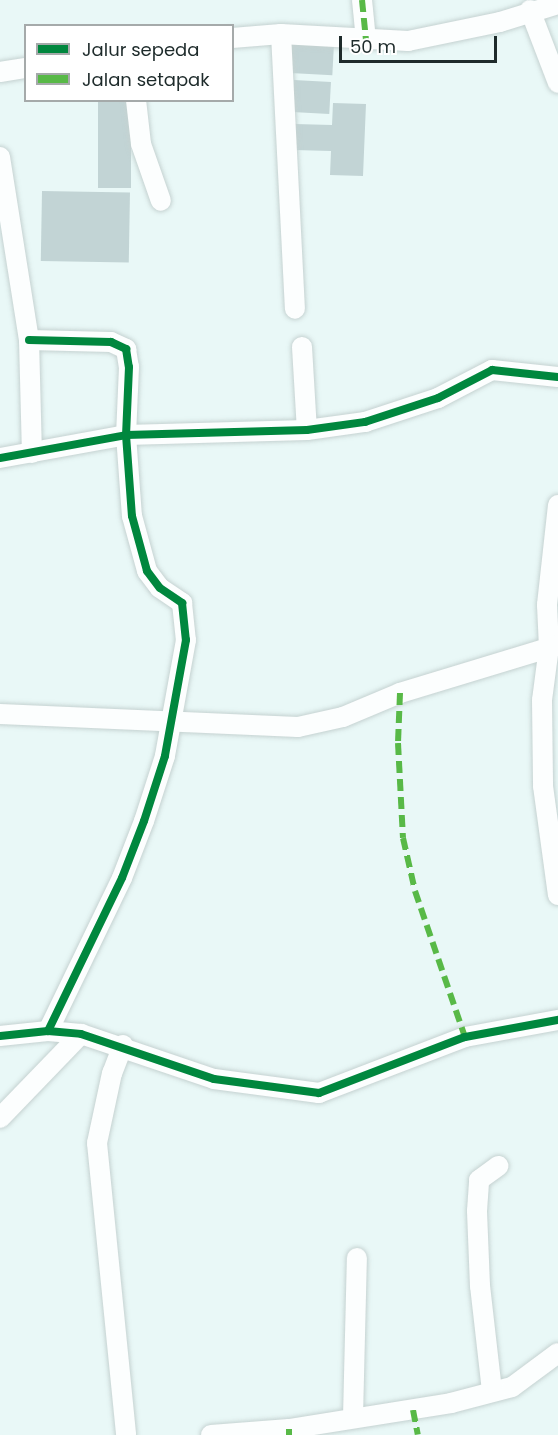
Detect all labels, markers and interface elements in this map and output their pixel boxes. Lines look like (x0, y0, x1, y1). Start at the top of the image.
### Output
legend (24, 24, 234, 102)
scale bar (342, 24, 500, 62)
text: 50 m (350, 34, 396, 59)
text: Jalur sepeda (82, 37, 199, 62)
text: Jalan setapak (82, 67, 210, 92)

